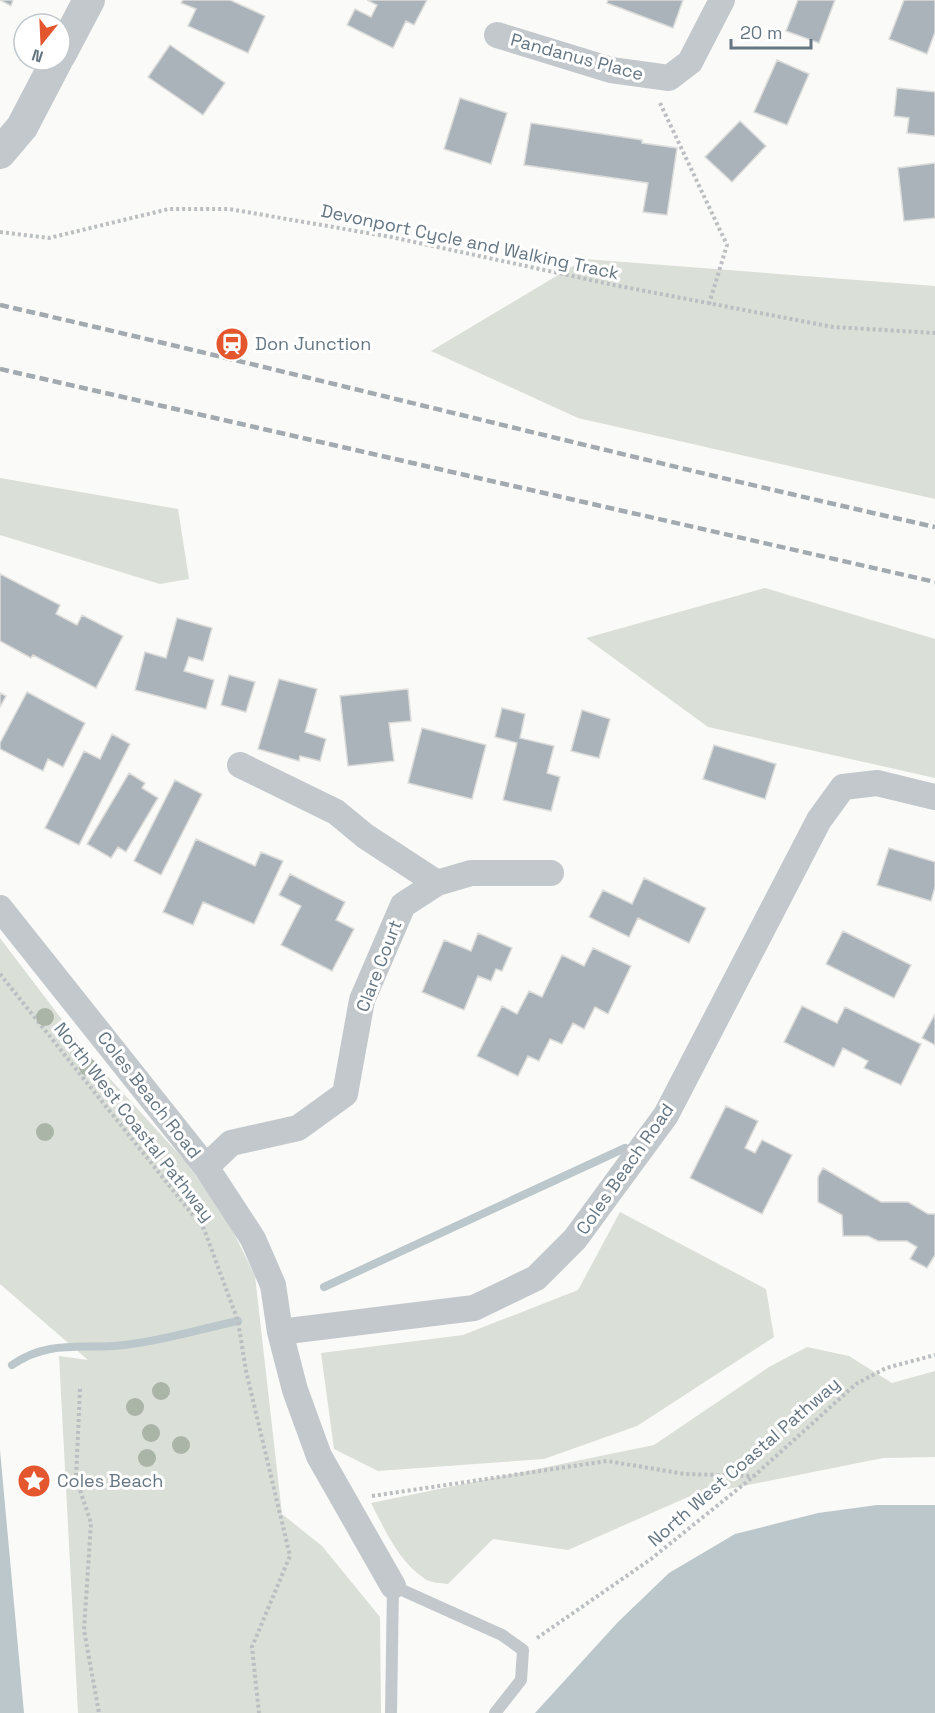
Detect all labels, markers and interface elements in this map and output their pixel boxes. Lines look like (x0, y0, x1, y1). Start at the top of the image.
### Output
north arrow (12, 12, 72, 72)
scale bar (731, 12, 810, 50)
text: 20 m (740, 21, 783, 44)
street label: Pandanus Place (508, 28, 646, 85)
text: N (29, 44, 46, 67)
street label: Devonport Cycle and Walking Track (319, 199, 622, 284)
station icon: Don Junction (214, 326, 250, 362)
place label: Don Junction (255, 332, 371, 355)
street label: Clare Court (350, 917, 407, 1015)
street label: North West Coastal Pathway (49, 1017, 219, 1226)
street label: Coles Beach Road (93, 1026, 206, 1163)
street label: Coles Beach Road (571, 1099, 678, 1239)
street label: North West Coastal Pathway (643, 1372, 844, 1551)
place icon: Coles Beach (16, 1463, 52, 1499)
place label: Coles Beach (57, 1469, 163, 1492)

